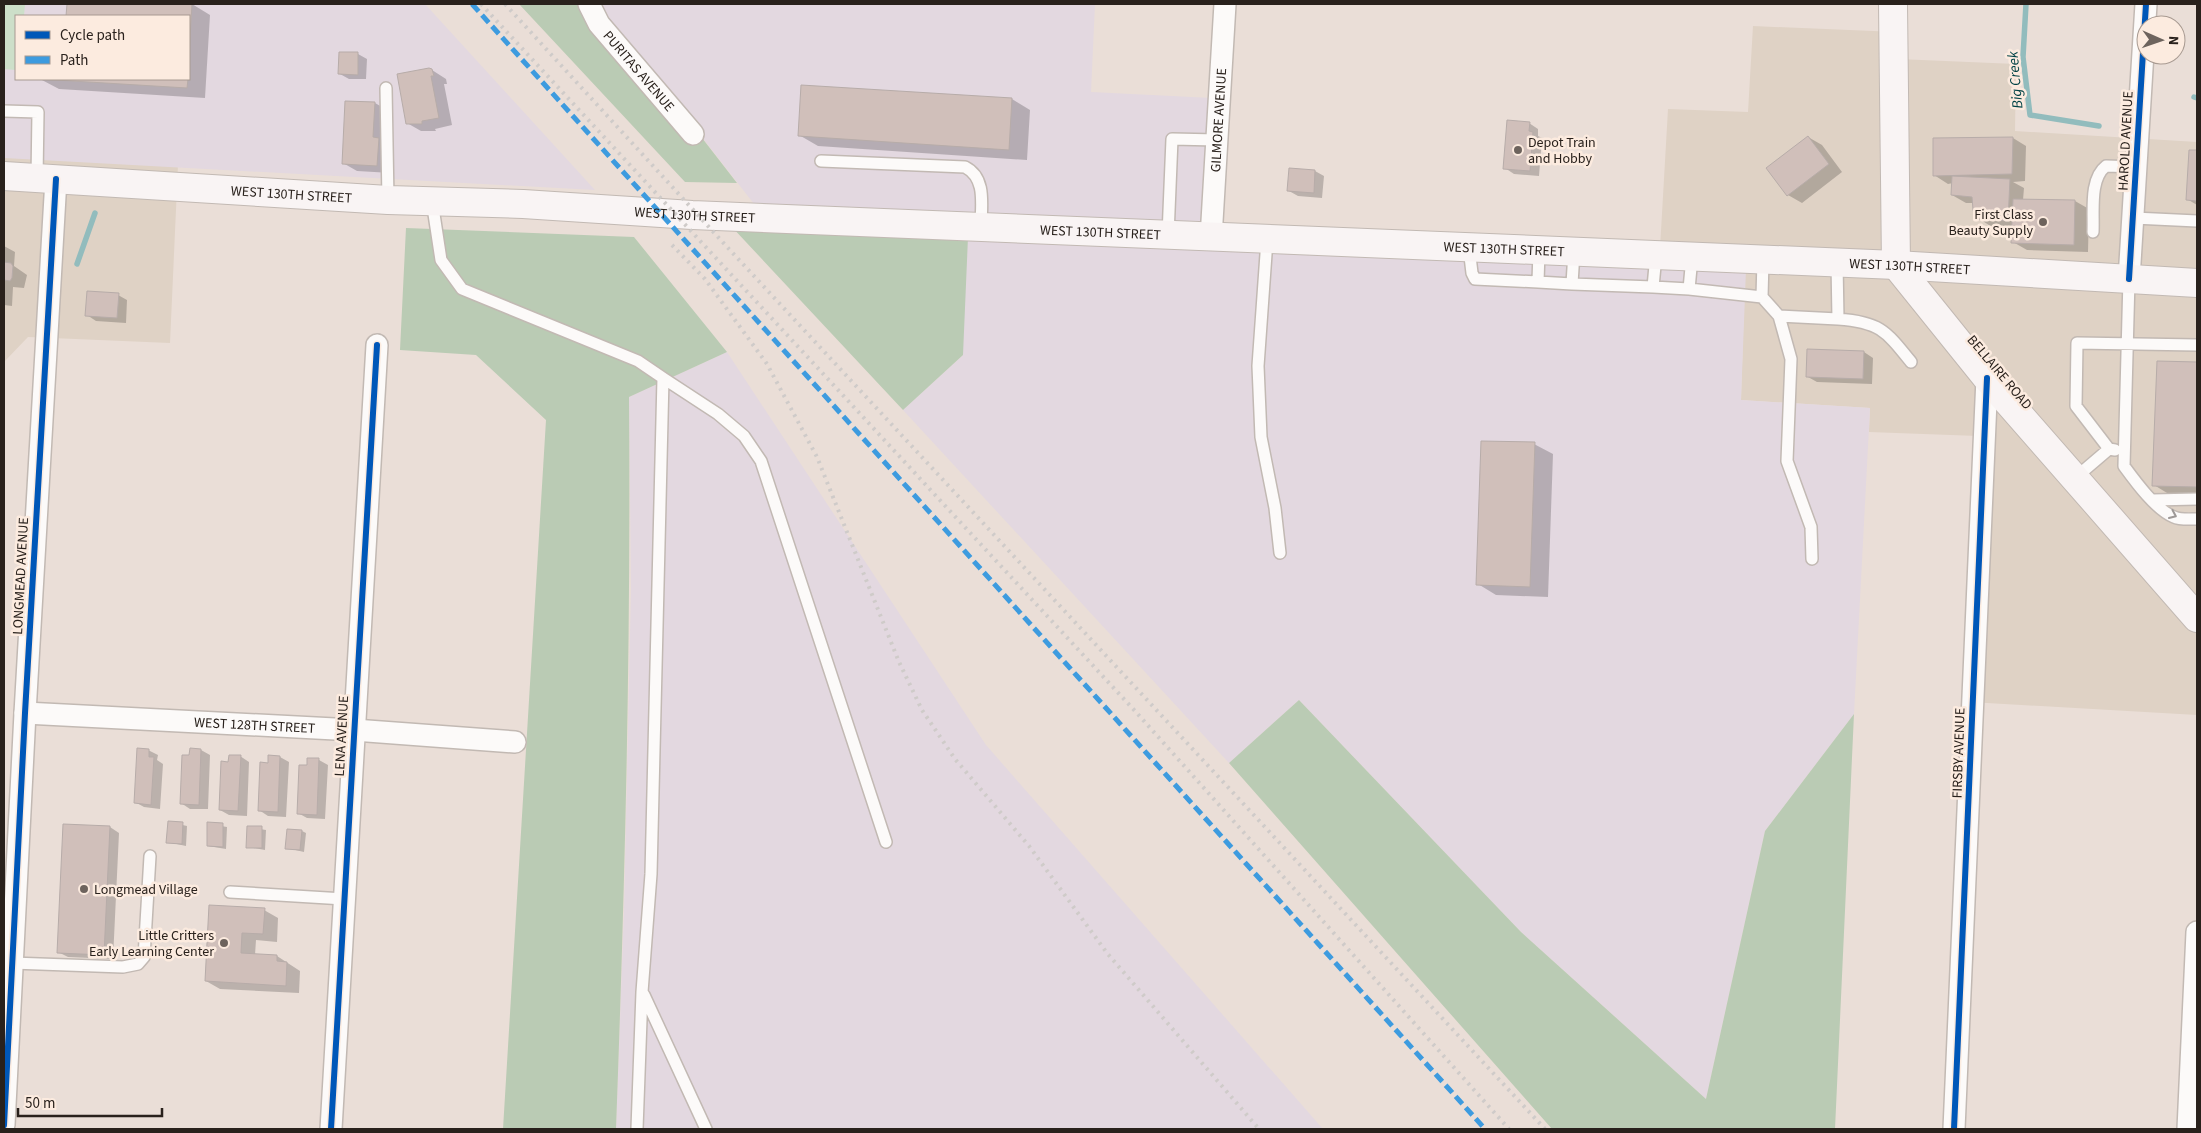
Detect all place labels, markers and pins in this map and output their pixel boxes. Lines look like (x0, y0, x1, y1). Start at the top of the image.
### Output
place label: Depot Train and Hobby (1528, 133, 1596, 169)
marker: Depot Train and Hobby (1512, 144, 1524, 156)
place label: First Class Beauty Supply (1949, 205, 2033, 241)
marker: First Class Beauty Supply (2037, 216, 2049, 228)
place label: Longmead Village (94, 880, 198, 900)
marker: Longmead Village (78, 883, 90, 895)
place label: Little Critters Early Learning Center (89, 926, 214, 962)
marker: Little Critters Early Learning Center (218, 937, 230, 949)

